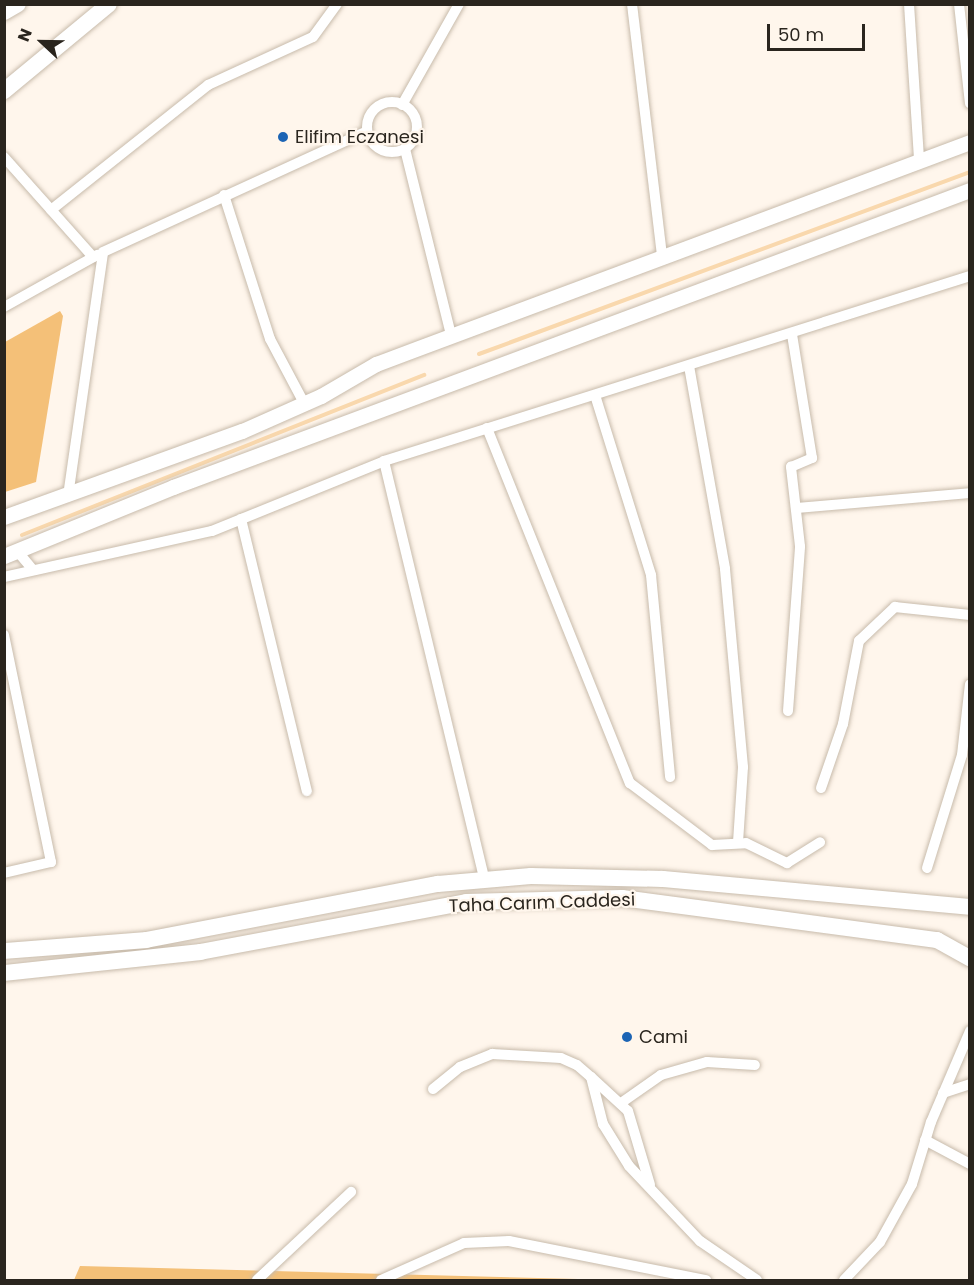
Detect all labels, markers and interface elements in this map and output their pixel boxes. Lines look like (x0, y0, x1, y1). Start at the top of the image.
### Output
north arrow (12, 12, 72, 72)
scale bar (770, 12, 868, 50)
text: 50 m (778, 22, 824, 47)
text: N (12, 25, 38, 45)
place label: Elifim Eczanesi (295, 126, 424, 148)
marker: Elifim Eczanesi (276, 130, 290, 144)
street label: Taha Carım Caddesi (449, 889, 635, 917)
place label: Cami (639, 1026, 688, 1048)
marker: Cami (620, 1030, 634, 1044)

